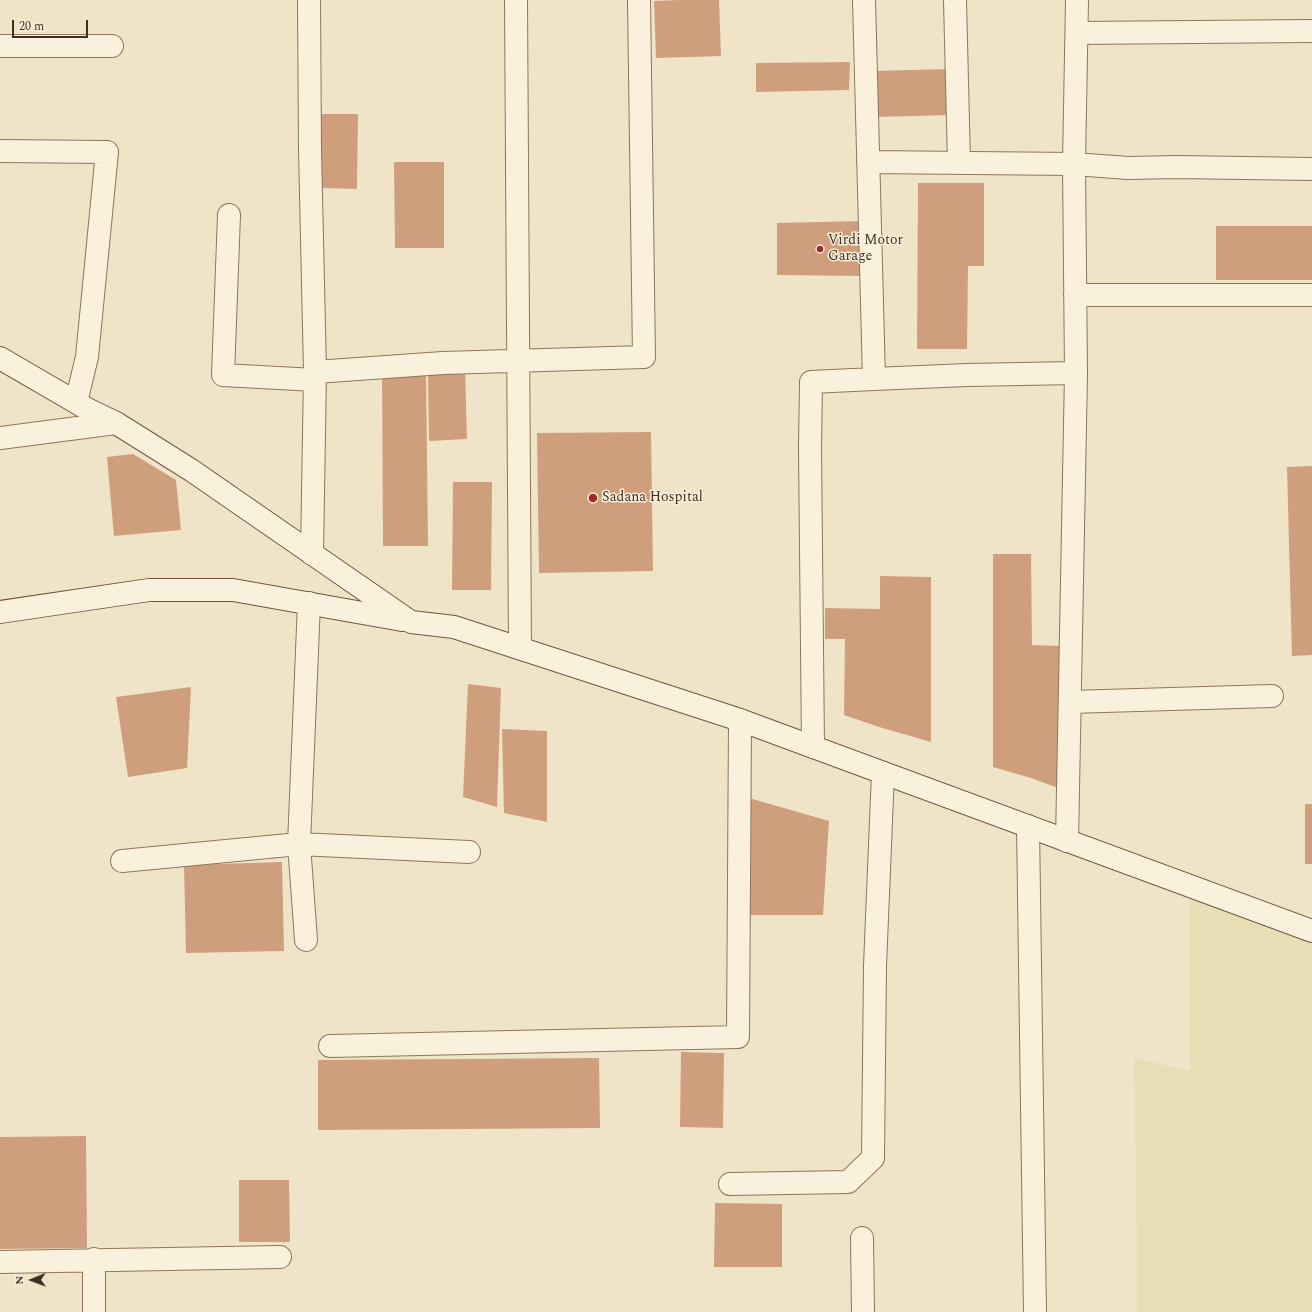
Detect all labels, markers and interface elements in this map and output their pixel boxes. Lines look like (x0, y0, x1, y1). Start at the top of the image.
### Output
scale bar (14, 12, 90, 38)
text: 20 m (19, 17, 44, 36)
place label: Virdi Motor Garage (828, 233, 903, 266)
marker: Virdi Motor Garage (815, 244, 825, 254)
place label: Sadana Hospital (602, 490, 703, 506)
marker: Sadana Hospital (587, 492, 599, 504)
north arrow (12, 1260, 52, 1300)
text: N (11, 1276, 28, 1285)

